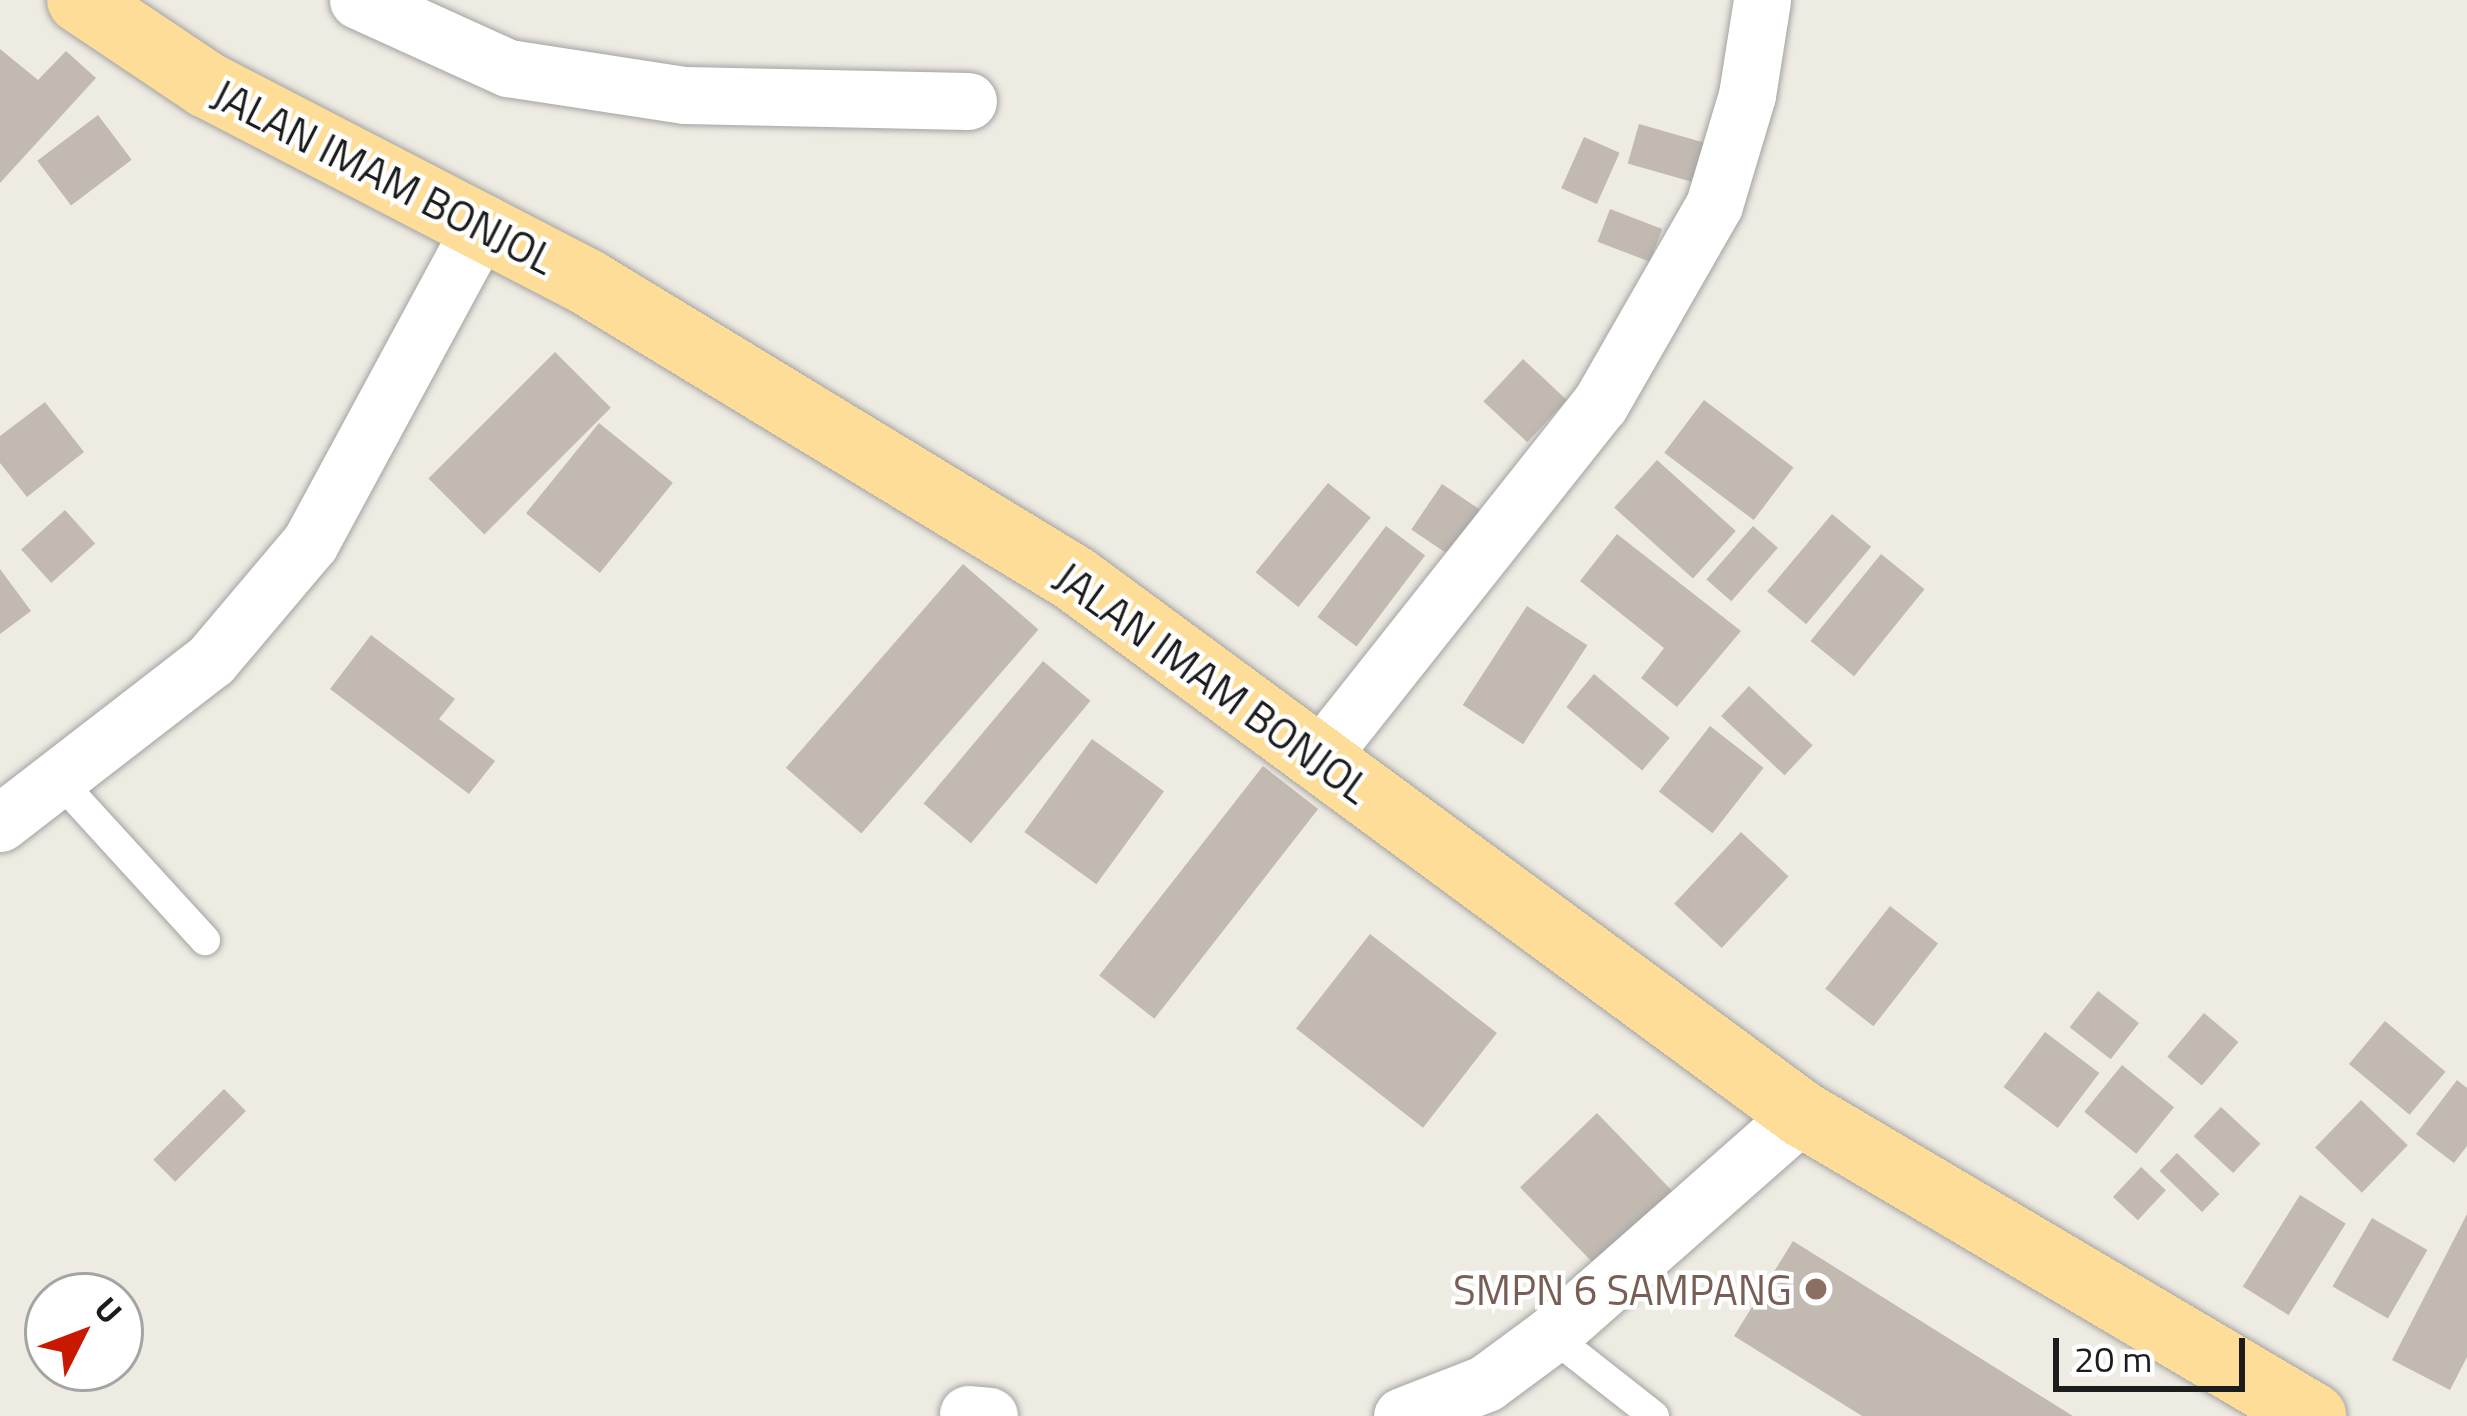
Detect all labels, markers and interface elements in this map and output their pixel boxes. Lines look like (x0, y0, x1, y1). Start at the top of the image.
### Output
street label: JALAN IMAM BONJOL (205, 68, 563, 284)
street label: JALAN IMAM BONJOL (1046, 551, 1380, 813)
place label: SMPN 6 SAMPANG (1453, 1264, 1792, 1314)
north arrow (24, 1272, 144, 1392)
marker: SMPN 6 SAMPANG (1803, 1276, 1829, 1302)
text: U (83, 1285, 134, 1335)
scale bar (2059, 1314, 2251, 1388)
text: 20 m (2074, 1331, 2152, 1386)

